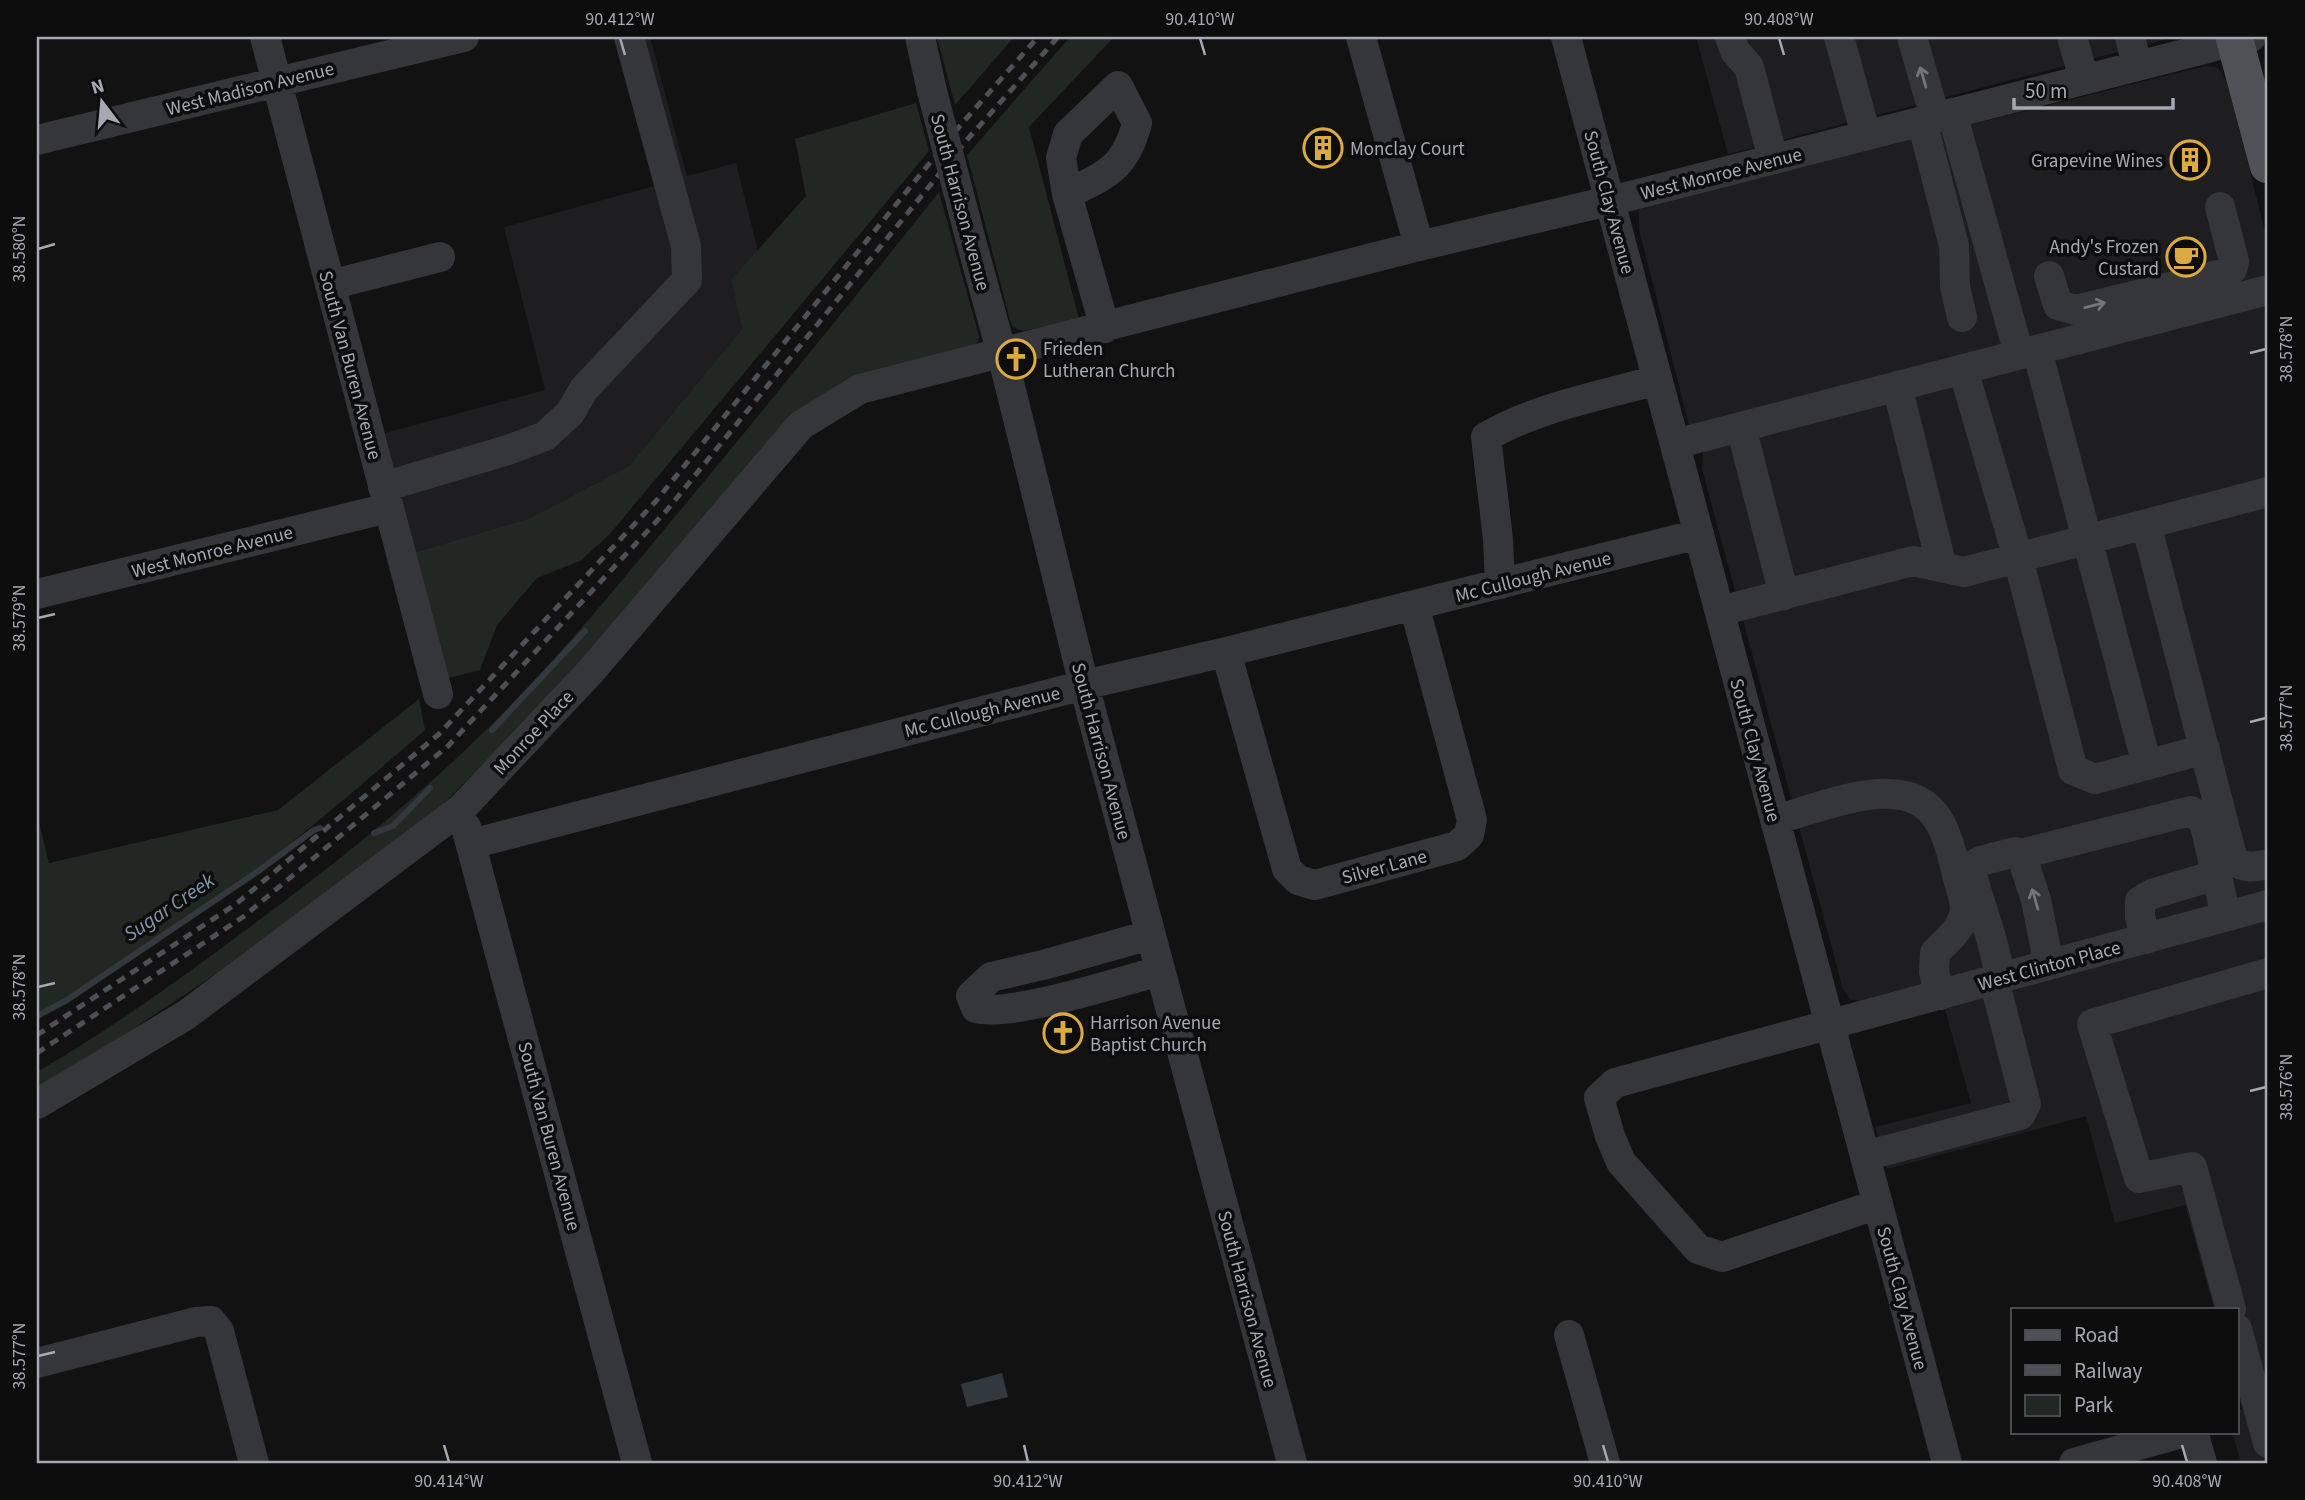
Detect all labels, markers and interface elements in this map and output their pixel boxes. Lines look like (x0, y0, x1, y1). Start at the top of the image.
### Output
text: 90.412°W (585, 7, 655, 32)
text: 90.410°W (1165, 7, 1235, 32)
text: 90.408°W (1744, 7, 1814, 32)
street label: West Madison Avenue (164, 56, 337, 123)
north arrow (66, 66, 136, 136)
one-way arrow (1916, 66, 1929, 88)
scale bar (2014, 66, 2174, 110)
text: N (88, 72, 108, 102)
text: 50 m (2025, 76, 2067, 106)
street label: South Harrison Avenue (923, 111, 996, 294)
building icon: Monclay Court (1302, 127, 1344, 169)
street label: South Clay Avenue (1576, 127, 1641, 277)
place label: Monclay Court (1350, 136, 1465, 163)
building icon: Grapevine Wines (2169, 139, 2211, 181)
street label: West Monroe Avenue (1638, 141, 1805, 208)
place label: Grapevine Wines (2031, 148, 2163, 175)
text: 38.580°N (7, 216, 32, 282)
place label: Andy's Frozen Custard (2049, 234, 2159, 283)
cafe icon: Andy's Frozen Custard (2165, 236, 2207, 278)
street label: South Van Buren Avenue (311, 268, 388, 463)
one-way arrow (2083, 298, 2106, 311)
text: 38.578°N (2274, 316, 2299, 382)
place label: Frieden Lutheran Church (1043, 336, 1175, 385)
church icon: Frieden Lutheran Church (995, 338, 1037, 380)
street label: West Monroe Avenue (129, 519, 296, 586)
street label: Mc Cullough Avenue (1453, 545, 1614, 610)
text: 38.579°N (7, 585, 32, 651)
street label: South Harrison Avenue (1064, 660, 1137, 843)
street label: South Clay Avenue (1722, 675, 1787, 825)
street label: Mc Cullough Avenue (902, 680, 1063, 745)
street label: Monroe Place (488, 685, 581, 781)
text: 38.577°N (2274, 685, 2299, 751)
street label: Silver Lane (1339, 843, 1430, 892)
water label: Sugar Creek (117, 865, 221, 949)
one-way arrow (2027, 888, 2040, 910)
street label: West Clinton Place (1975, 934, 2124, 998)
text: 38.578°N (7, 954, 32, 1020)
place label: Harrison Avenue Baptist Church (1090, 1010, 1221, 1059)
church icon: Harrison Avenue Baptist Church (1042, 1012, 1084, 1054)
street label: South Van Buren Avenue (510, 1039, 587, 1234)
text: 38.576°N (2274, 1054, 2299, 1120)
street label: South Harrison Avenue (1210, 1208, 1283, 1391)
street label: South Clay Avenue (1869, 1223, 1934, 1373)
legend (2011, 1308, 2238, 1434)
text: Road (2074, 1320, 2119, 1350)
text: 38.577°N (7, 1323, 32, 1389)
text: Railway (2074, 1356, 2142, 1386)
text: Park (2074, 1390, 2114, 1420)
text: 90.414°W (414, 1469, 484, 1494)
text: 90.412°W (993, 1469, 1063, 1494)
text: 90.410°W (1573, 1469, 1643, 1494)
text: 90.408°W (2152, 1469, 2222, 1494)

